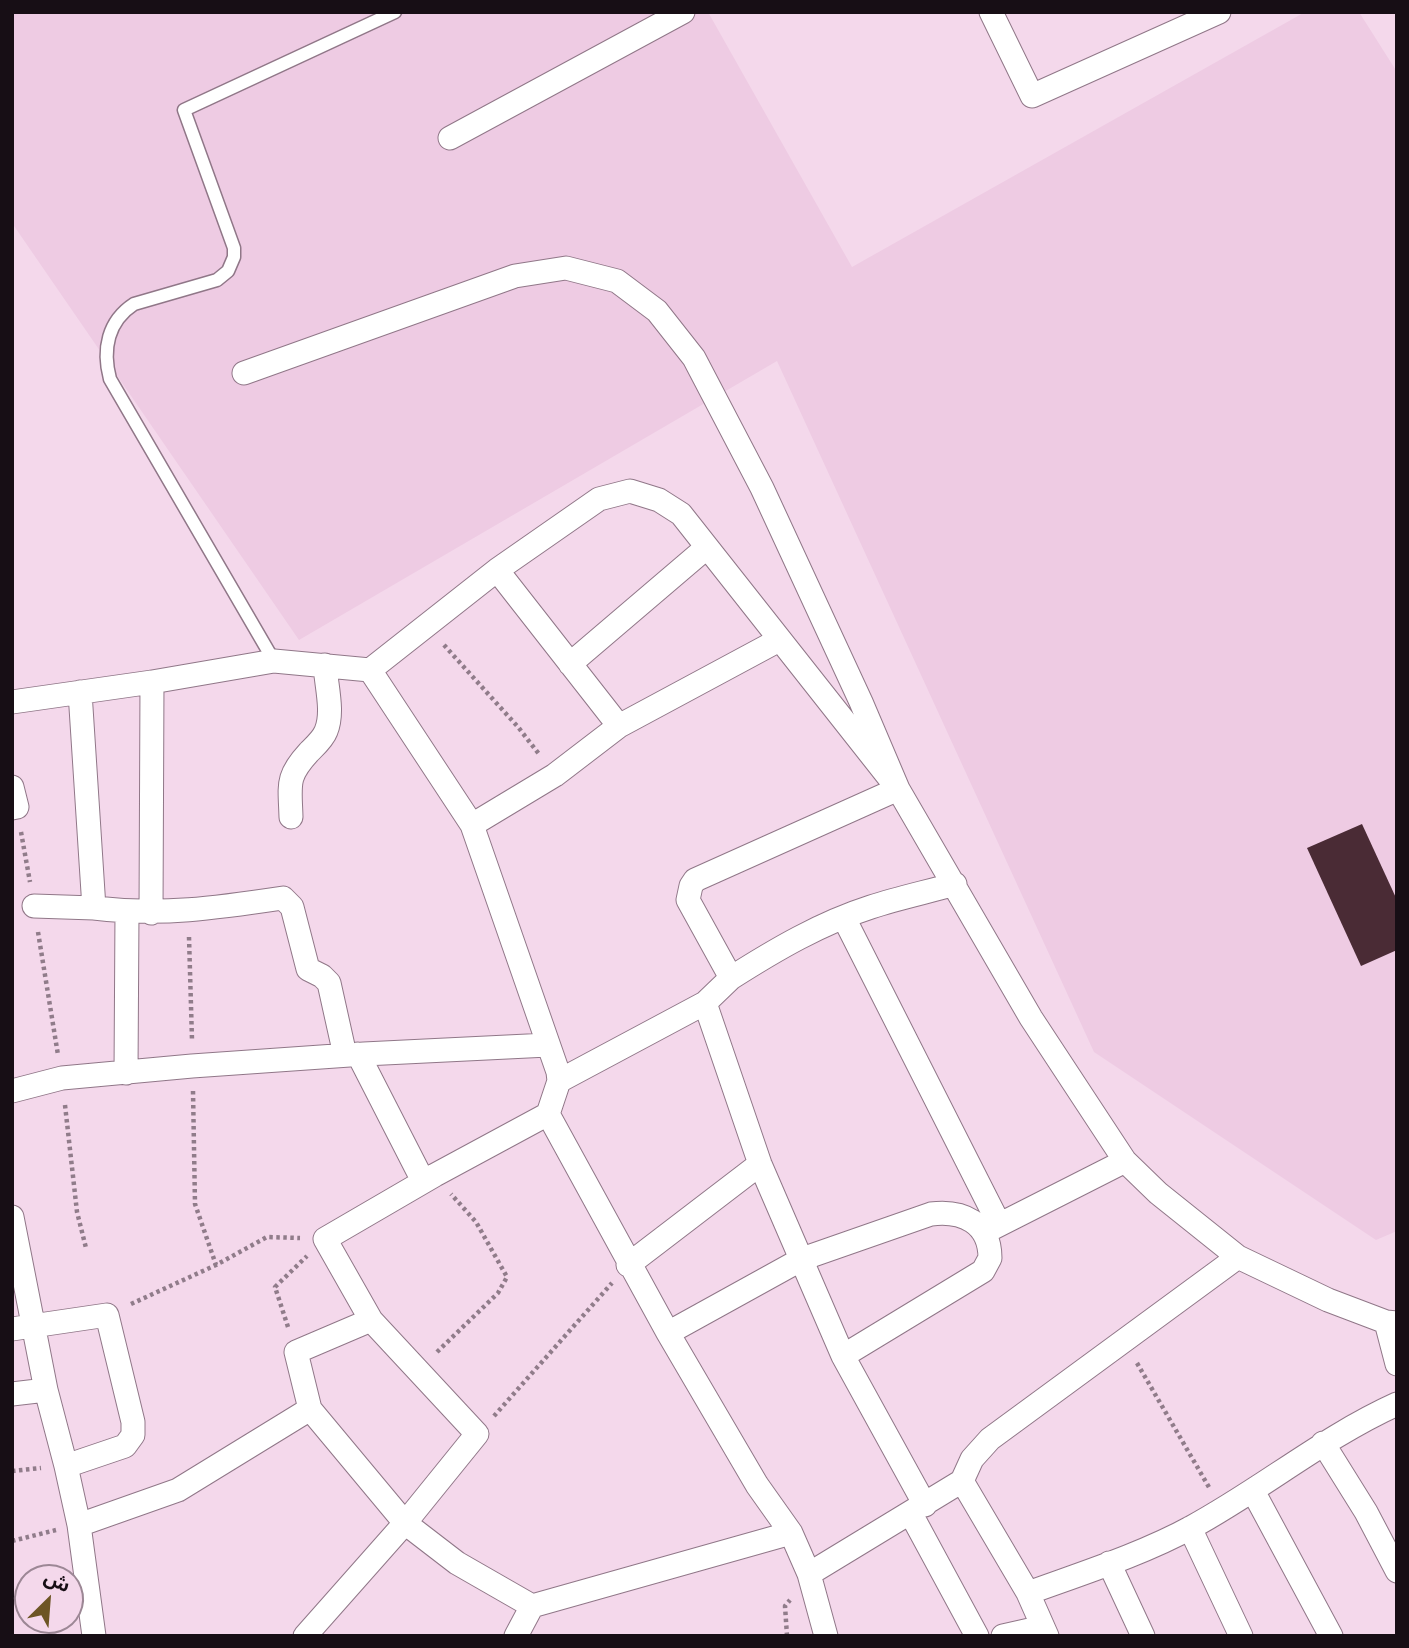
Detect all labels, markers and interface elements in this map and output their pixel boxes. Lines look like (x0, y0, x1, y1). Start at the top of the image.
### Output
north arrow (14, 1564, 84, 1634)
text: ش (41, 1565, 74, 1597)

